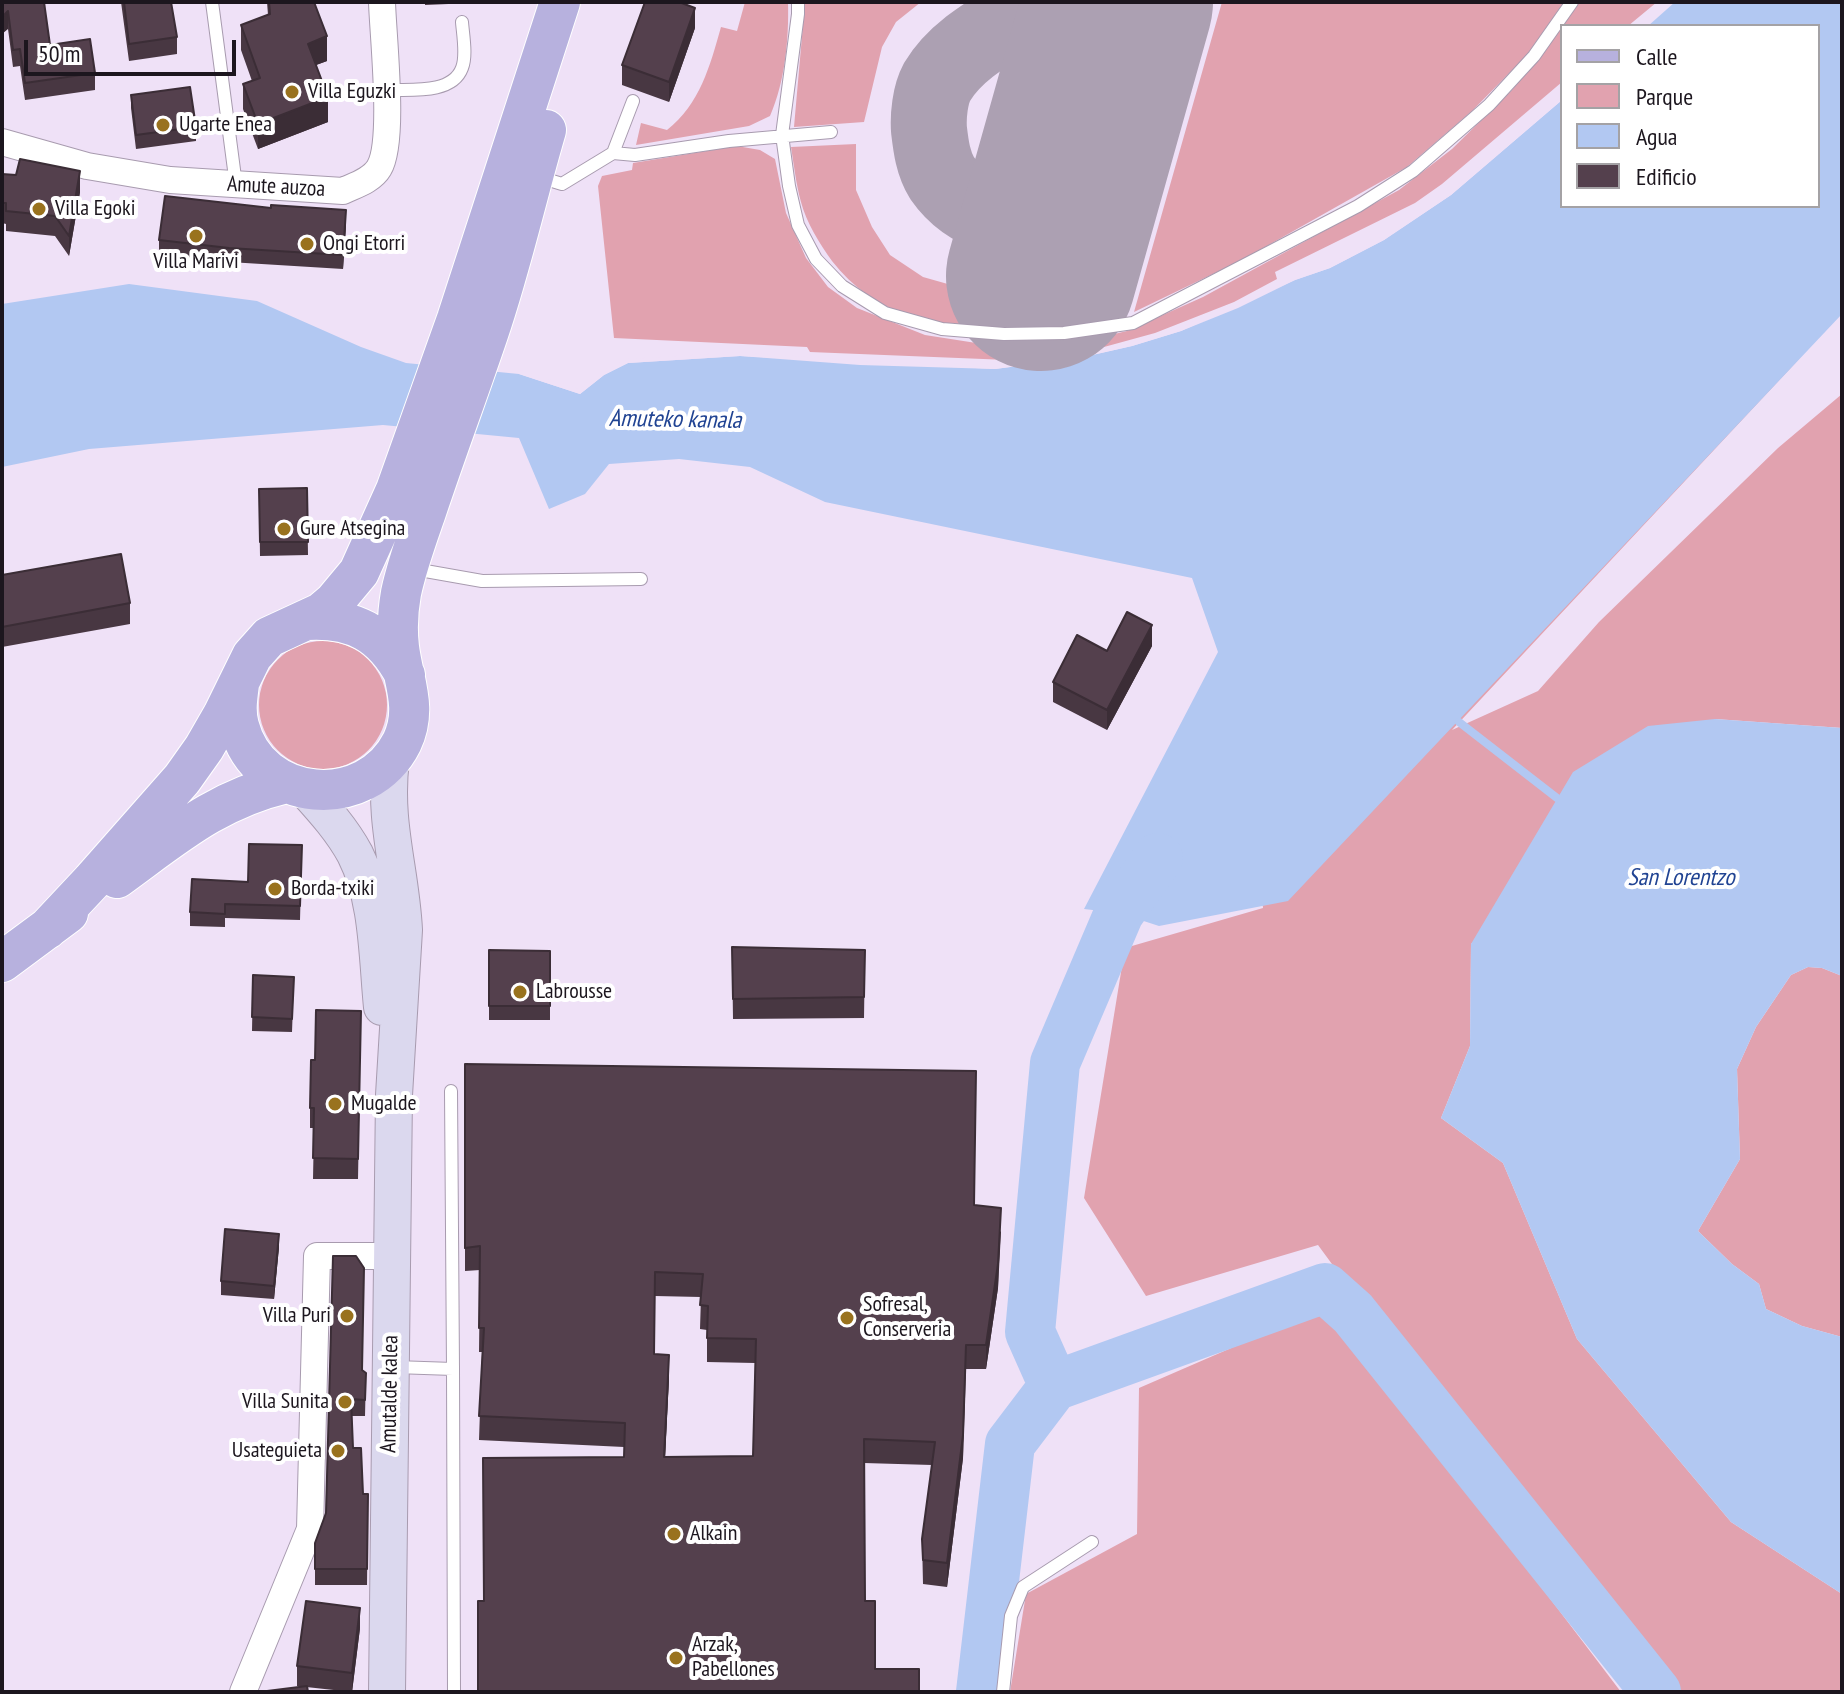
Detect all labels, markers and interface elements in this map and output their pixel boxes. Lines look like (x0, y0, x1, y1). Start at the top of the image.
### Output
scale bar (28, 24, 240, 74)
legend (1560, 24, 1820, 208)
text: 50 m (38, 38, 80, 69)
text: Calle (1636, 41, 1677, 72)
place label: Villa Eguzki (308, 79, 396, 105)
text: Parque (1636, 81, 1693, 112)
marker: Villa Eguzki (283, 83, 301, 101)
place label: Ugarte Enea (179, 112, 272, 138)
marker: Ugarte Enea (154, 116, 172, 134)
text: Agua (1636, 121, 1677, 152)
text: Edificio (1636, 161, 1697, 192)
street label: Amute auzoa (226, 171, 326, 203)
place label: Villa Egoki (55, 196, 135, 222)
marker: Villa Egoki (30, 200, 48, 218)
marker: Villa Marivi (187, 227, 205, 245)
place label: Ongi Etorri (323, 231, 405, 257)
marker: Ongi Etorri (298, 235, 316, 253)
place label: Villa Marivi (153, 249, 239, 275)
water label: Amuteko kanala (609, 404, 741, 436)
place label: Gure Atsegina (300, 516, 405, 542)
marker: Gure Atsegina (275, 520, 293, 538)
water label: San Lorentzo (1627, 864, 1735, 892)
place label: Borda-txiki (291, 876, 375, 902)
marker: Borda-txiki (266, 880, 284, 898)
place label: Labrousse (536, 979, 612, 1005)
marker: Labrousse (511, 983, 529, 1001)
place label: Mugalde (351, 1091, 417, 1117)
marker: Mugalde (326, 1095, 344, 1113)
place label: Sofresal, Conserveria (863, 1292, 951, 1344)
place label: Villa Puri (263, 1303, 331, 1329)
marker: Villa Puri (338, 1307, 356, 1325)
marker: Sofresal, Conserveria (838, 1309, 856, 1327)
street label: Amutalde kalea (376, 1335, 404, 1453)
place label: Villa Sunita (242, 1389, 329, 1415)
marker: Villa Sunita (336, 1393, 354, 1411)
place label: Usateguieta (232, 1438, 322, 1464)
marker: Usateguieta (329, 1442, 347, 1460)
place label: Alkain (690, 1521, 737, 1547)
marker: Alkain (665, 1525, 683, 1543)
place label: Arzak, Pabellones (692, 1632, 775, 1684)
marker: Arzak, Pabellones (667, 1649, 685, 1667)

